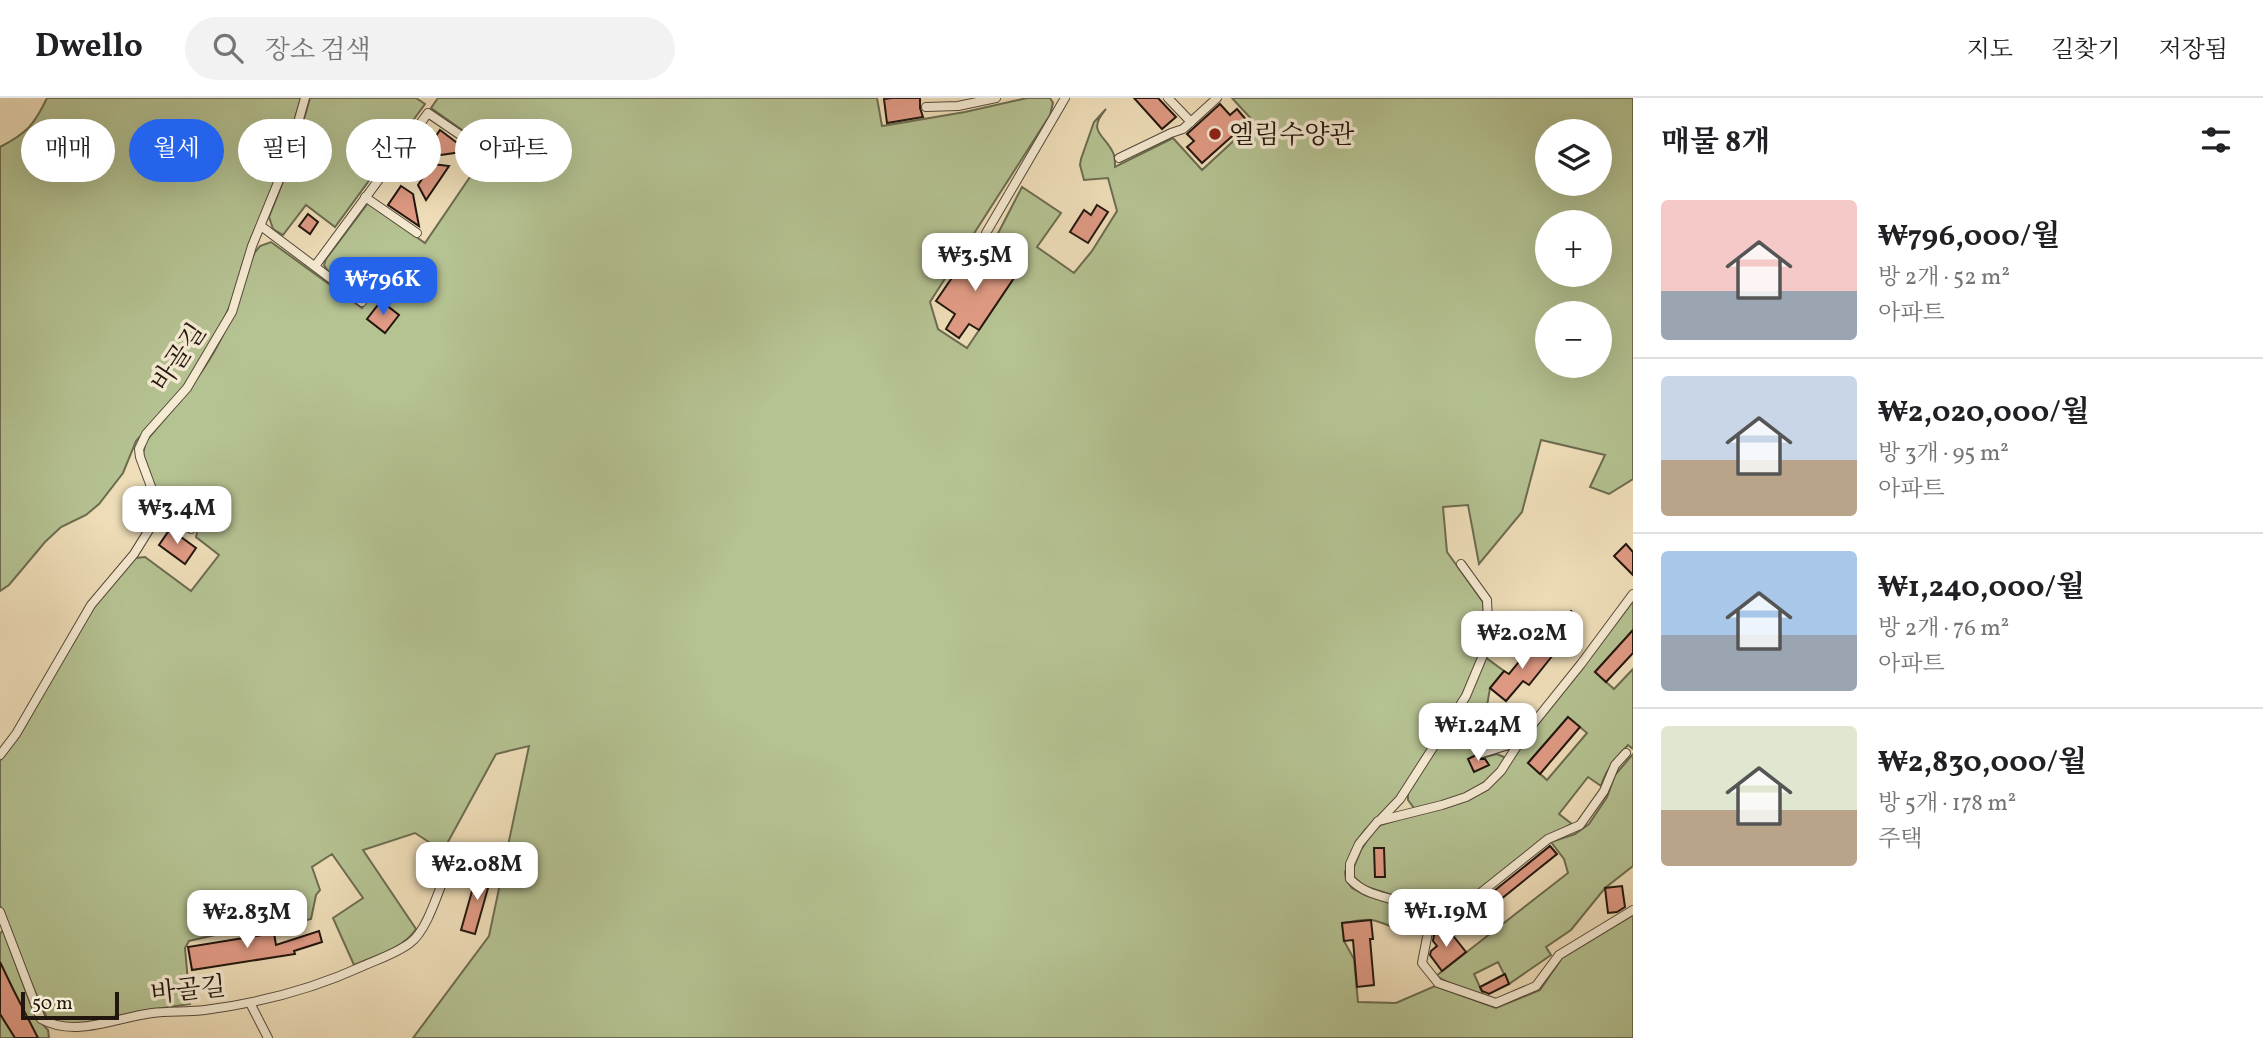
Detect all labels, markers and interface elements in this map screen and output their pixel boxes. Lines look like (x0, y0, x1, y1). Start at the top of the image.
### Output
search box (185, 17, 675, 80)
text: Dwello (35, 25, 143, 71)
icon: search (209, 29, 247, 67)
text: 장소 검색 (265, 33, 371, 69)
text: 지도 (1967, 34, 2013, 68)
text: 길찾기 (2051, 34, 2120, 68)
text: 저장됨 (2158, 34, 2228, 68)
place label: 엘림수양관 (1229, 118, 1355, 154)
chip: 매매 (21, 119, 115, 182)
chip: 월세 (129, 119, 224, 182)
chip: 필터 (238, 119, 332, 182)
chip: 신규 (346, 119, 441, 182)
chip: 아파트 (455, 119, 572, 182)
map controls (1535, 119, 1612, 378)
button: layers (1535, 119, 1612, 196)
icon: filters (2197, 121, 2235, 159)
text: 매물 8개 (1661, 122, 1770, 164)
marker: 엘림수양관 (1207, 126, 1223, 142)
button: + (1535, 210, 1612, 287)
text: ₩796,000/월 (1878, 216, 2060, 258)
icon: home (1717, 228, 1801, 312)
pin: ₩3.5M (926, 234, 1024, 293)
text: ₩3.5M (938, 240, 1012, 272)
pin: ₩796K (334, 258, 432, 317)
text: 방 2개 · 52 m² (1878, 262, 2010, 294)
text: ₩796K (345, 264, 421, 296)
text: 아파트 (1878, 298, 1945, 330)
button: − (1535, 301, 1612, 378)
street label: 바골길 (144, 317, 216, 399)
text: ₩2,020,000/월 (1878, 392, 2090, 434)
icon: home (1717, 404, 1801, 488)
text: 방 3개 · 95 m² (1878, 438, 2009, 470)
text: 아파트 (1878, 474, 1945, 506)
pin: ₩3.4M (128, 486, 226, 546)
text: ₩3.4M (138, 493, 216, 525)
text: ₩1,240,000/월 (1878, 567, 2085, 609)
icon: home (1717, 579, 1801, 663)
pin: ₩2.02M (1465, 612, 1579, 671)
text: 방 2개 · 76 m² (1878, 613, 2009, 645)
text: ₩2.02M (1477, 618, 1567, 650)
text: 아파트 (1878, 649, 1945, 681)
pin: ₩1.24M (1421, 704, 1535, 763)
text: ₩1.24M (1435, 710, 1521, 742)
text: ₩2,830,000/월 (1878, 742, 2087, 784)
icon: home (1717, 754, 1801, 838)
text: 방 5개 · 178 m² (1878, 788, 2016, 820)
text: 주택 (1878, 824, 1922, 856)
pin: ₩2.08M (420, 842, 534, 902)
text: ₩2.08M (432, 849, 522, 881)
pin: ₩2.83M (190, 890, 304, 950)
pin: ₩1.19M (1389, 890, 1503, 949)
text: ₩1.19M (1405, 896, 1487, 928)
text: ₩2.83M (203, 897, 291, 929)
street label: 바골길 (149, 969, 228, 1013)
scale bar (21, 989, 119, 1021)
text: 50 m (32, 991, 73, 1017)

